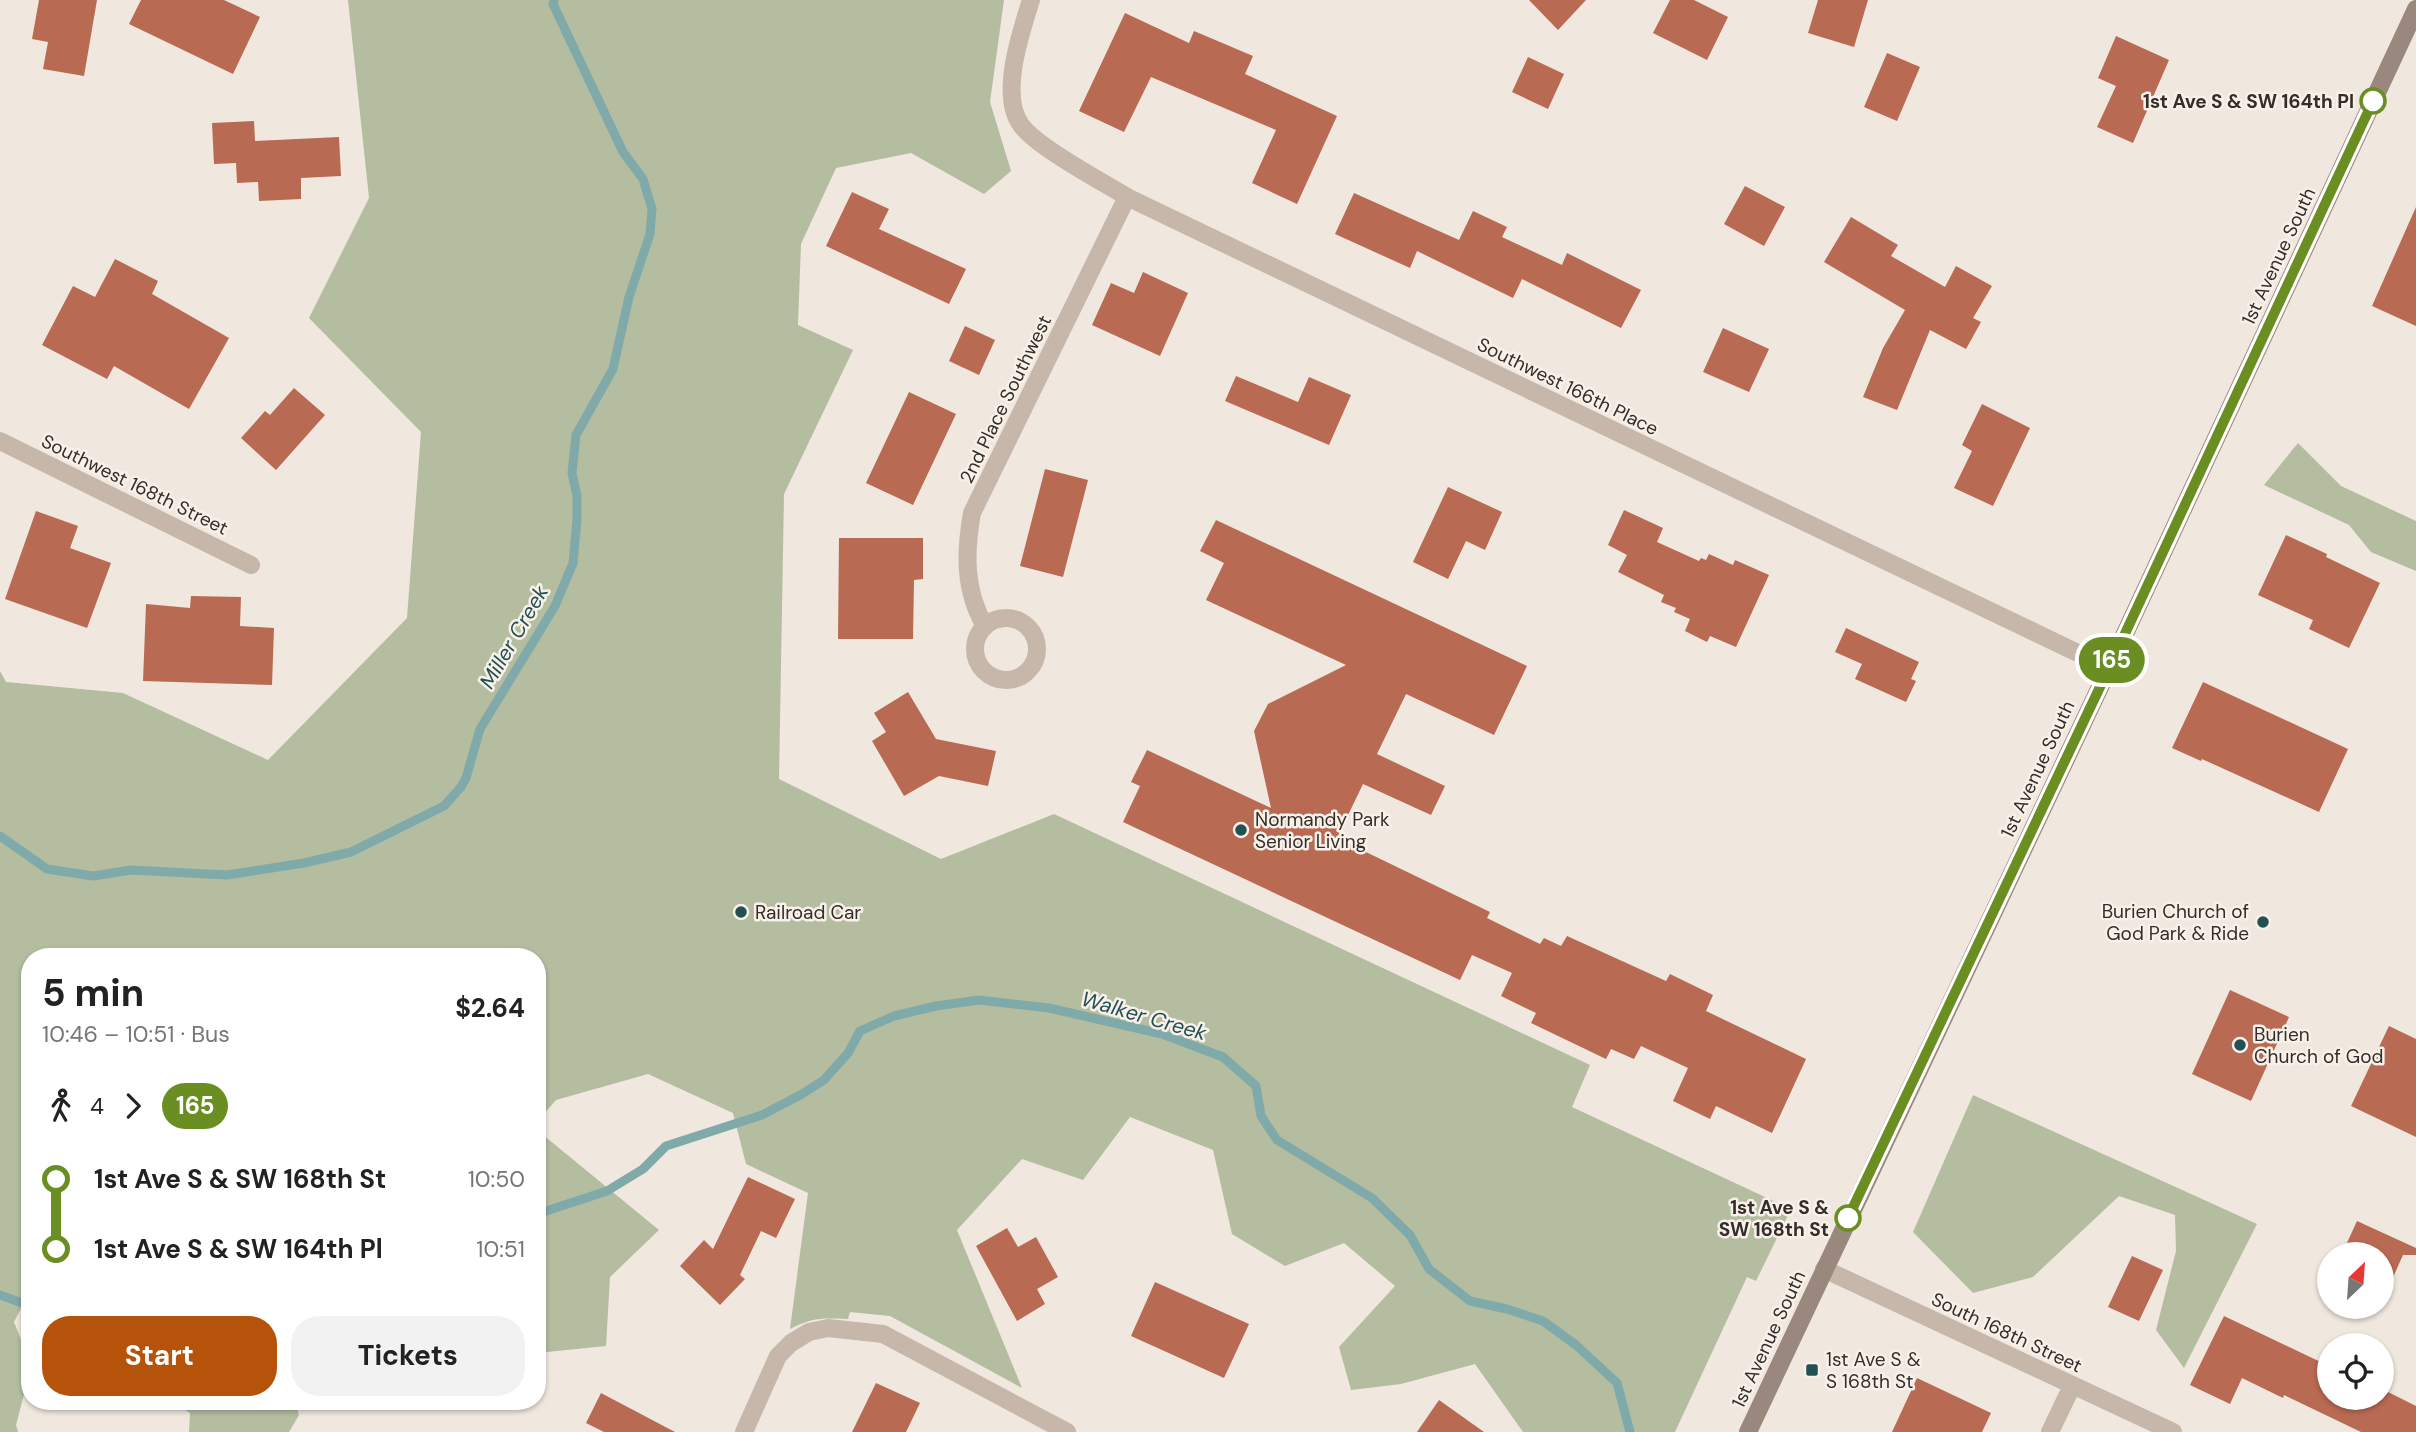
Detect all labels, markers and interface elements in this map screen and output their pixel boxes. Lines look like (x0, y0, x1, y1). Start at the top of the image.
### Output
marker: 1st Ave S & SW 164th Pl (2360, 88, 2386, 114)
place label: 1st Ave S & SW 164th Pl (2143, 89, 2354, 114)
street label: 1st Avenue South (2236, 184, 2321, 329)
street label: 2nd Place Southwest (954, 311, 1057, 487)
street label: Southwest 166th Place (1473, 332, 1663, 441)
street label: Southwest 168th Street (37, 428, 232, 541)
water label: Miller Creek (473, 580, 555, 694)
line badge: 165 (2072, 637, 2152, 683)
text: 165 (2093, 644, 2131, 675)
street label: 1st Avenue South (1995, 697, 2080, 842)
place label: Normandy Park Senior Living (1255, 807, 1390, 854)
marker: Normandy Park Senior Living (1233, 822, 1249, 838)
place label: Burien Church of God Park & Ride (2102, 899, 2249, 946)
place label: Railroad Car (755, 900, 861, 925)
marker: Railroad Car (733, 904, 749, 920)
marker: Burien Church of God Park & Ride (2255, 914, 2271, 930)
text: 5 min (42, 968, 144, 1018)
water label: Walker Creek (1078, 985, 1210, 1047)
text: $2.64 (455, 991, 525, 1025)
text: 10:46 – 10:51 · Bus (42, 1019, 230, 1049)
place label: Burien Church of God (2254, 1022, 2383, 1069)
marker: Burien Church of God (2232, 1037, 2248, 1053)
icon: walk (42, 1087, 80, 1125)
icon: forward (114, 1087, 152, 1125)
text: 165 (176, 1090, 214, 1121)
text: 4 (90, 1091, 104, 1121)
text: 1st Ave S & SW 168th St (94, 1162, 386, 1196)
text: 10:50 (468, 1164, 525, 1194)
place label: 1st Ave S & SW 168th St (1719, 1195, 1829, 1242)
marker: 1st Ave S & SW 168th St (1835, 1205, 1861, 1231)
text: 1st Ave S & SW 164th Pl (94, 1232, 383, 1266)
text: 10:51 (476, 1234, 525, 1264)
north arrow (2317, 1242, 2394, 1320)
map controls (2317, 1242, 2394, 1410)
street label: 1st Avenue South (1726, 1267, 1811, 1412)
street label: South 168th Street (1928, 1287, 2086, 1378)
button: Start (42, 1316, 277, 1396)
button: Tickets (291, 1316, 525, 1396)
button: locate (2317, 1333, 2394, 1410)
place label: 1st Ave S & S 168th St (1826, 1347, 1921, 1394)
marker: 1st Ave S & S 168th St (1804, 1362, 1820, 1378)

